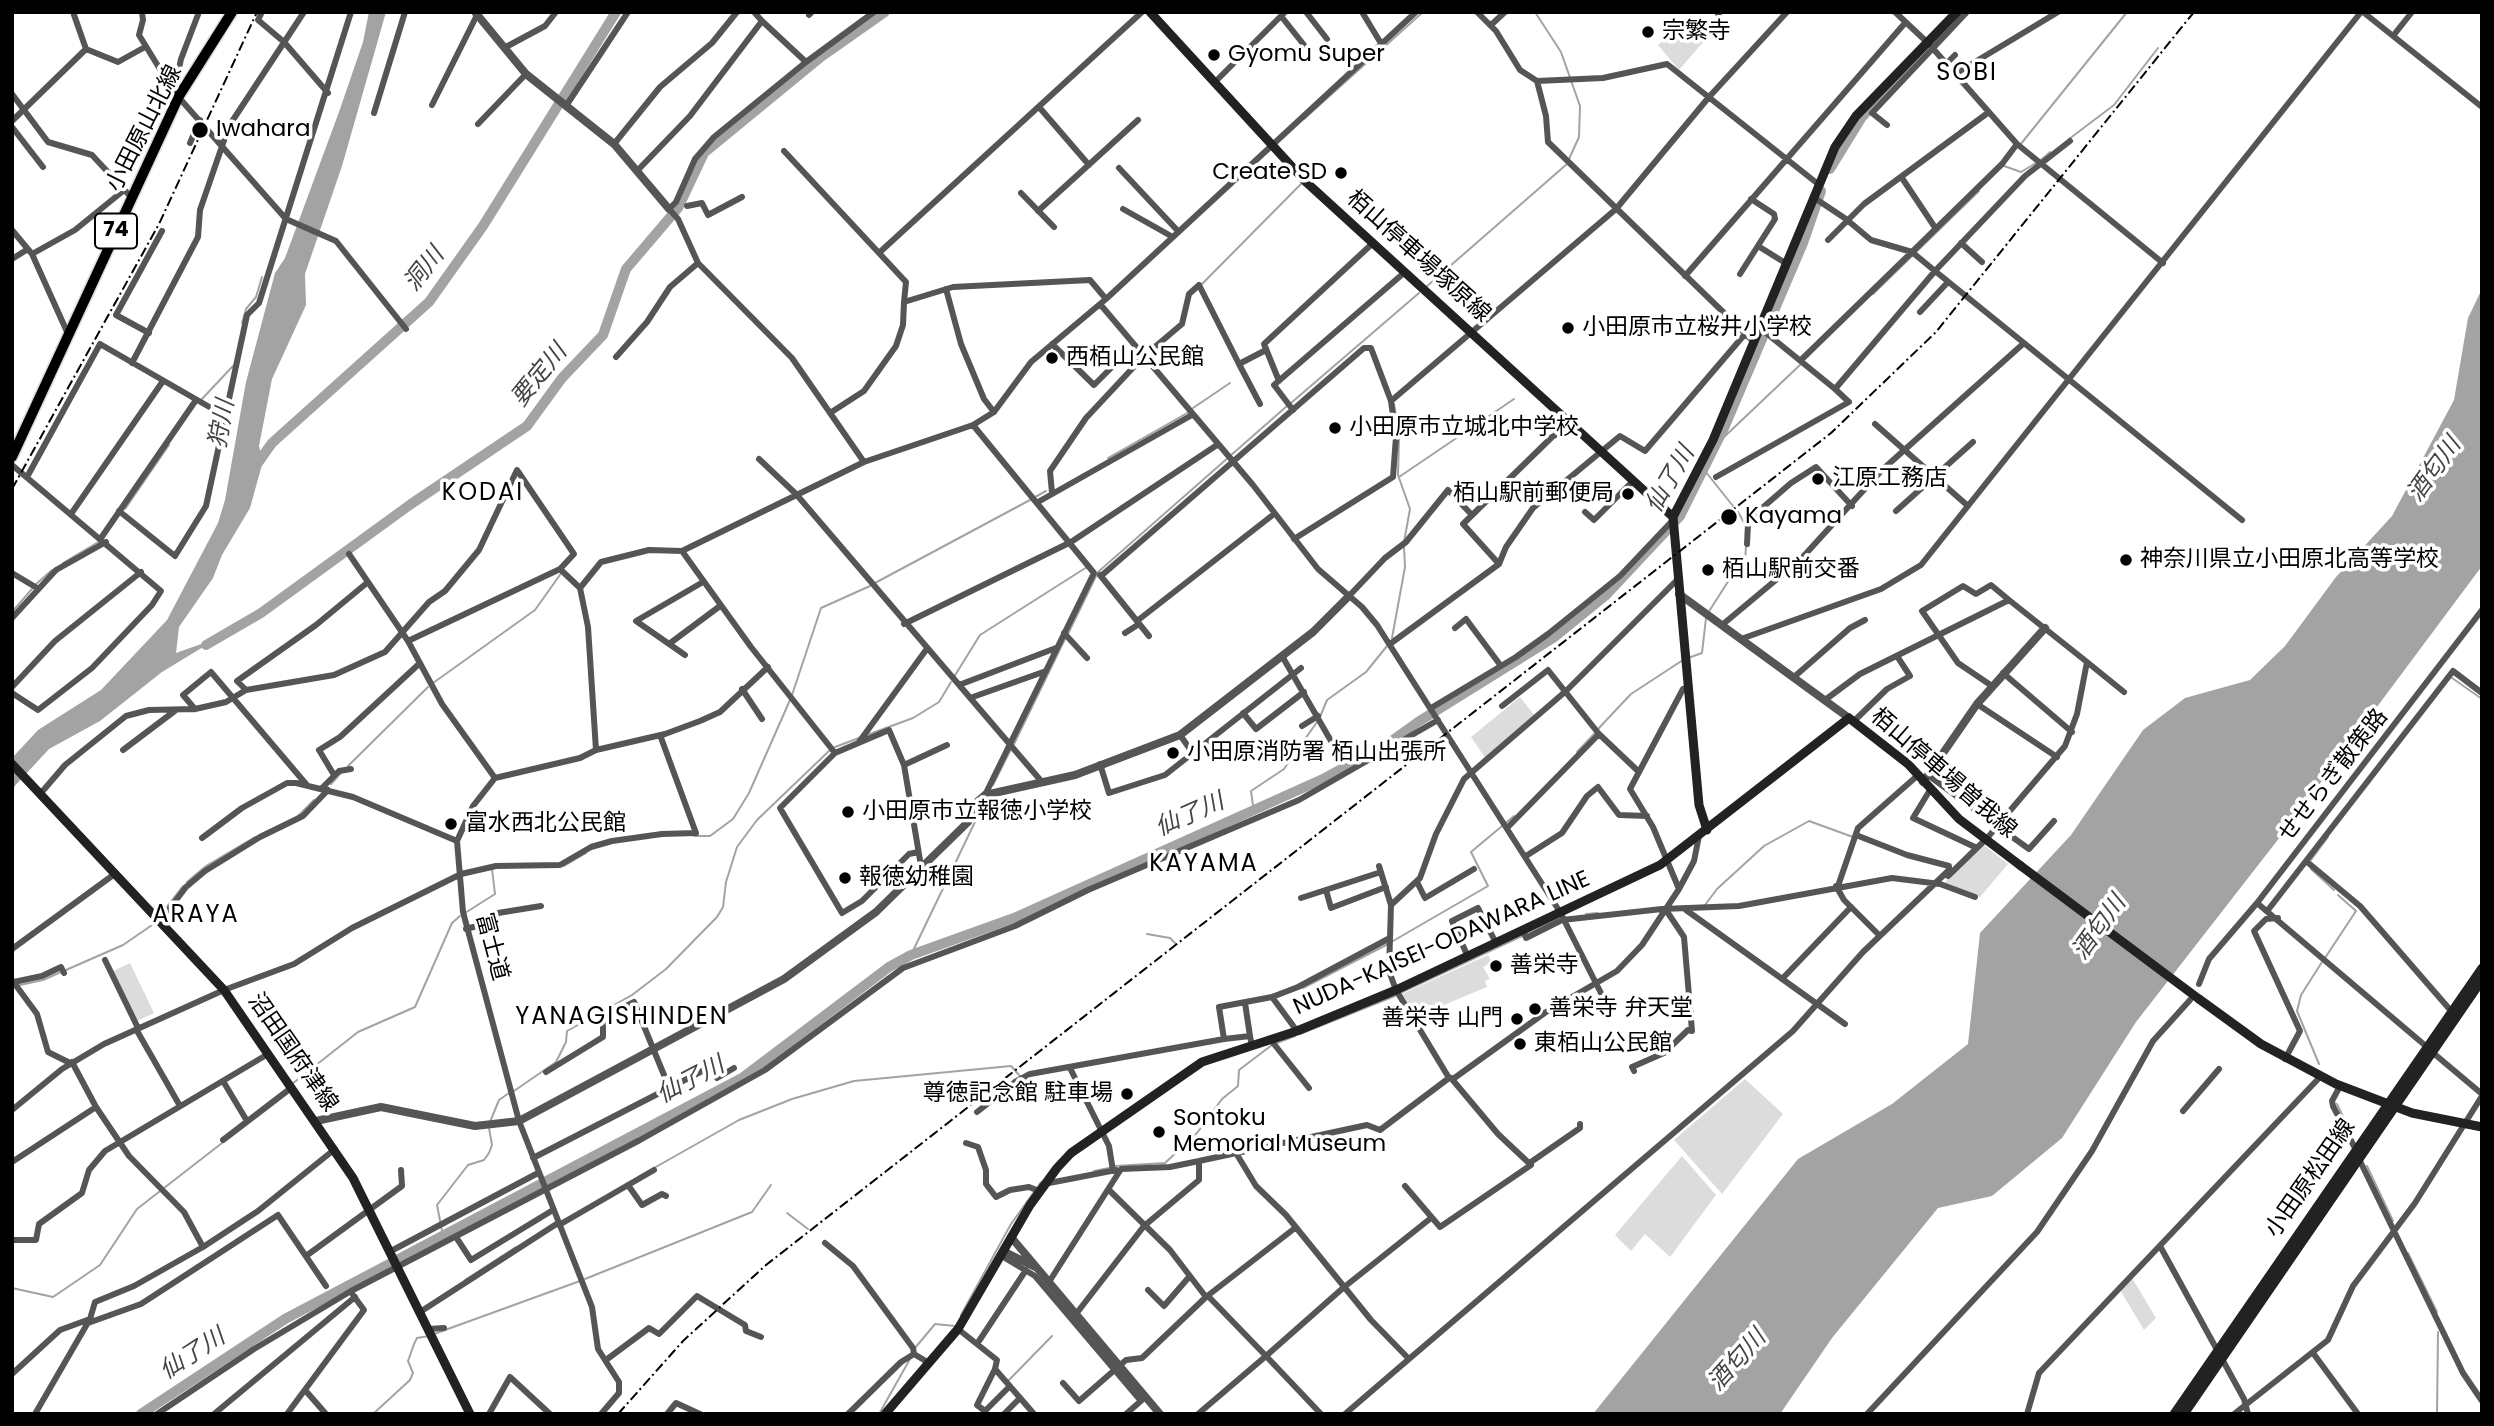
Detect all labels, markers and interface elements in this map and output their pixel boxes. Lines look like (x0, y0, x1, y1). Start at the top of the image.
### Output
place label: 宗繁寺 (1662, 18, 1731, 46)
marker: 宗繁寺 (1640, 24, 1656, 40)
place label: Gyomu Super (1228, 41, 1385, 69)
marker: Gyomu Super (1206, 47, 1222, 63)
district label: SOBI (1937, 60, 1997, 88)
street label: 小田原山北線 (101, 61, 189, 197)
place label: Iwahara (216, 116, 310, 144)
marker: Iwahara (190, 120, 210, 140)
place label: Create SD (1212, 159, 1327, 187)
marker: Create SD (1333, 165, 1349, 181)
street label: 栢山停車場塚原線 (1340, 185, 1496, 329)
road number: 74 (95, 214, 137, 248)
water label: 洞川 (399, 242, 451, 298)
place label: 小田原市立桜井小学校 (1582, 314, 1812, 342)
marker: 小田原市立桜井小学校 (1560, 320, 1576, 336)
water label: 要定川 (506, 339, 574, 413)
place label: 西栢山公民館 (1066, 344, 1204, 372)
marker: 西栢山公民館 (1044, 350, 1060, 366)
water label: 狩川 (205, 398, 241, 450)
place label: 小田原市立城北中学校 (1349, 414, 1579, 442)
marker: 小田原市立城北中学校 (1327, 420, 1343, 436)
water label: 酒匂川 (2402, 432, 2468, 508)
water label: 仙了川 (1641, 442, 1701, 518)
place label: 江原工務店 (1832, 465, 1947, 493)
marker: 江原工務店 (1810, 471, 1826, 487)
district label: KODAI (442, 480, 524, 508)
place label: 栢山駅前郵便局 (1453, 480, 1614, 508)
marker: 栢山駅前郵便局 (1620, 486, 1636, 502)
place label: Kayama (1745, 503, 1842, 531)
marker: Kayama (1719, 507, 1739, 527)
place label: 神奈川県立小田原北高等学校 (2140, 546, 2439, 574)
marker: 神奈川県立小田原北高等学校 (2118, 552, 2134, 568)
place label: 栢山駅前交番 (1722, 556, 1860, 584)
marker: 栢山駅前交番 (1700, 562, 1716, 578)
street label: 栢山停車場曽我線 (1865, 703, 2021, 845)
street label: せせらぎ散策路 (2274, 704, 2394, 848)
place label: 小田原消防署 栢山出張所 (1187, 739, 1446, 767)
marker: 小田原消防署 栢山出張所 (1165, 745, 1181, 761)
water label: 仙了川 (1151, 788, 1229, 844)
place label: 小田原市立報徳小学校 (862, 798, 1092, 826)
marker: 小田原市立報徳小学校 (840, 804, 856, 820)
place label: 富水西北公民館 (465, 810, 626, 838)
marker: 富水西北公民館 (443, 816, 459, 832)
district label: KAYAMA (1150, 851, 1258, 879)
place label: 報徳幼稚園 (859, 864, 974, 892)
street label: NUDA-KAISEI-ODAWARA LINE (1289, 866, 1595, 1022)
marker: 報徳幼稚園 (837, 870, 853, 886)
water label: 酒匂川 (2067, 890, 2133, 966)
district label: ARAYA (153, 902, 239, 930)
street label: 富士道 (469, 910, 513, 984)
place label: 善栄寺 (1510, 952, 1579, 980)
marker: 善栄寺 (1488, 958, 1504, 974)
street label: 沼田国府津線 (241, 989, 343, 1117)
place label: 善栄寺 弁天堂 (1549, 995, 1693, 1023)
marker: 善栄寺 弁天堂 (1527, 1001, 1543, 1017)
district label: YANAGISHINDEN (517, 1004, 727, 1032)
place label: 善栄寺 山門 (1382, 1005, 1503, 1033)
marker: 善栄寺 山門 (1509, 1011, 1525, 1027)
place label: 東栢山公民館 (1534, 1030, 1672, 1058)
marker: 東栢山公民館 (1512, 1036, 1528, 1052)
water label: 仙了川 (652, 1051, 730, 1111)
place label: 尊徳記念館 駐車場 (923, 1080, 1113, 1108)
marker: 尊徳記念館 駐車場 (1119, 1086, 1135, 1102)
place label: Sontoku Memorial Museum (1173, 1105, 1386, 1159)
street label: 小田原松田線 (2260, 1115, 2362, 1243)
marker: Sontoku Memorial Museum (1151, 1124, 1167, 1140)
water label: 仙了川 (155, 1323, 231, 1387)
water label: 酒匂川 (1703, 1325, 1773, 1397)

